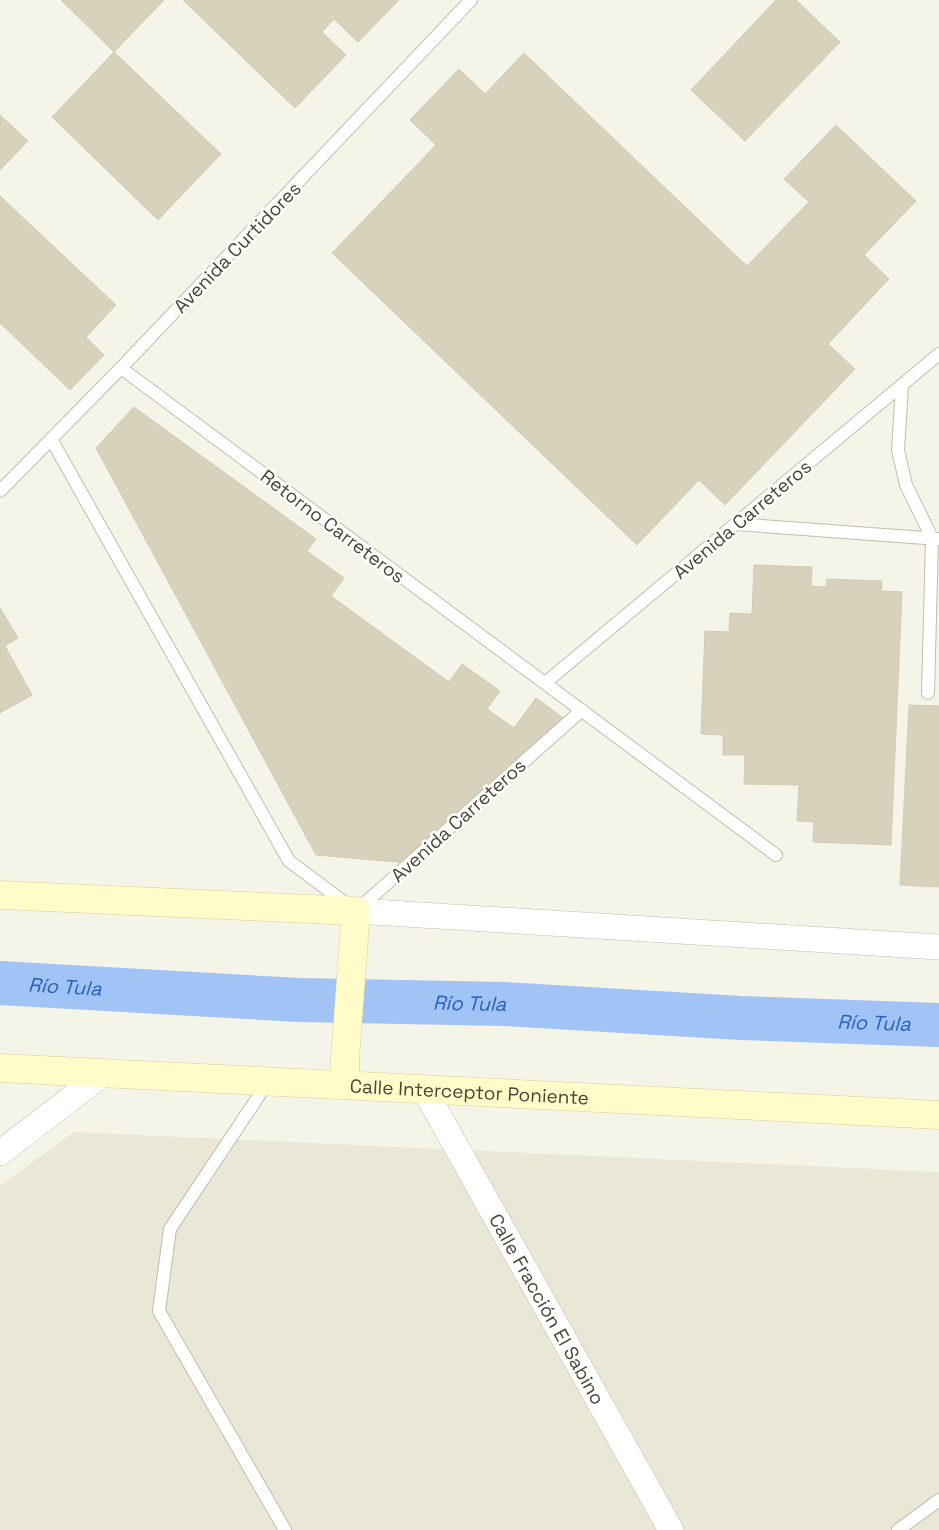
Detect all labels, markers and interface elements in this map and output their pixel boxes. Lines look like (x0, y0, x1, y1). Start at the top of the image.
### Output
street label: Avenida Curtidores (168, 176, 307, 318)
street label: Avenida Carreteros (668, 454, 817, 585)
street label: Retorno Carreteros (255, 464, 410, 589)
street label: Avenida Carreteros (386, 753, 531, 888)
water label: Río Tula (27, 972, 103, 1002)
water label: Río Tula (433, 990, 507, 1017)
water label: Río Tula (837, 1008, 912, 1037)
street label: Calle Interceptor Poniente (349, 1074, 590, 1110)
street label: Calle Fracción El Sabino (483, 1209, 610, 1409)

